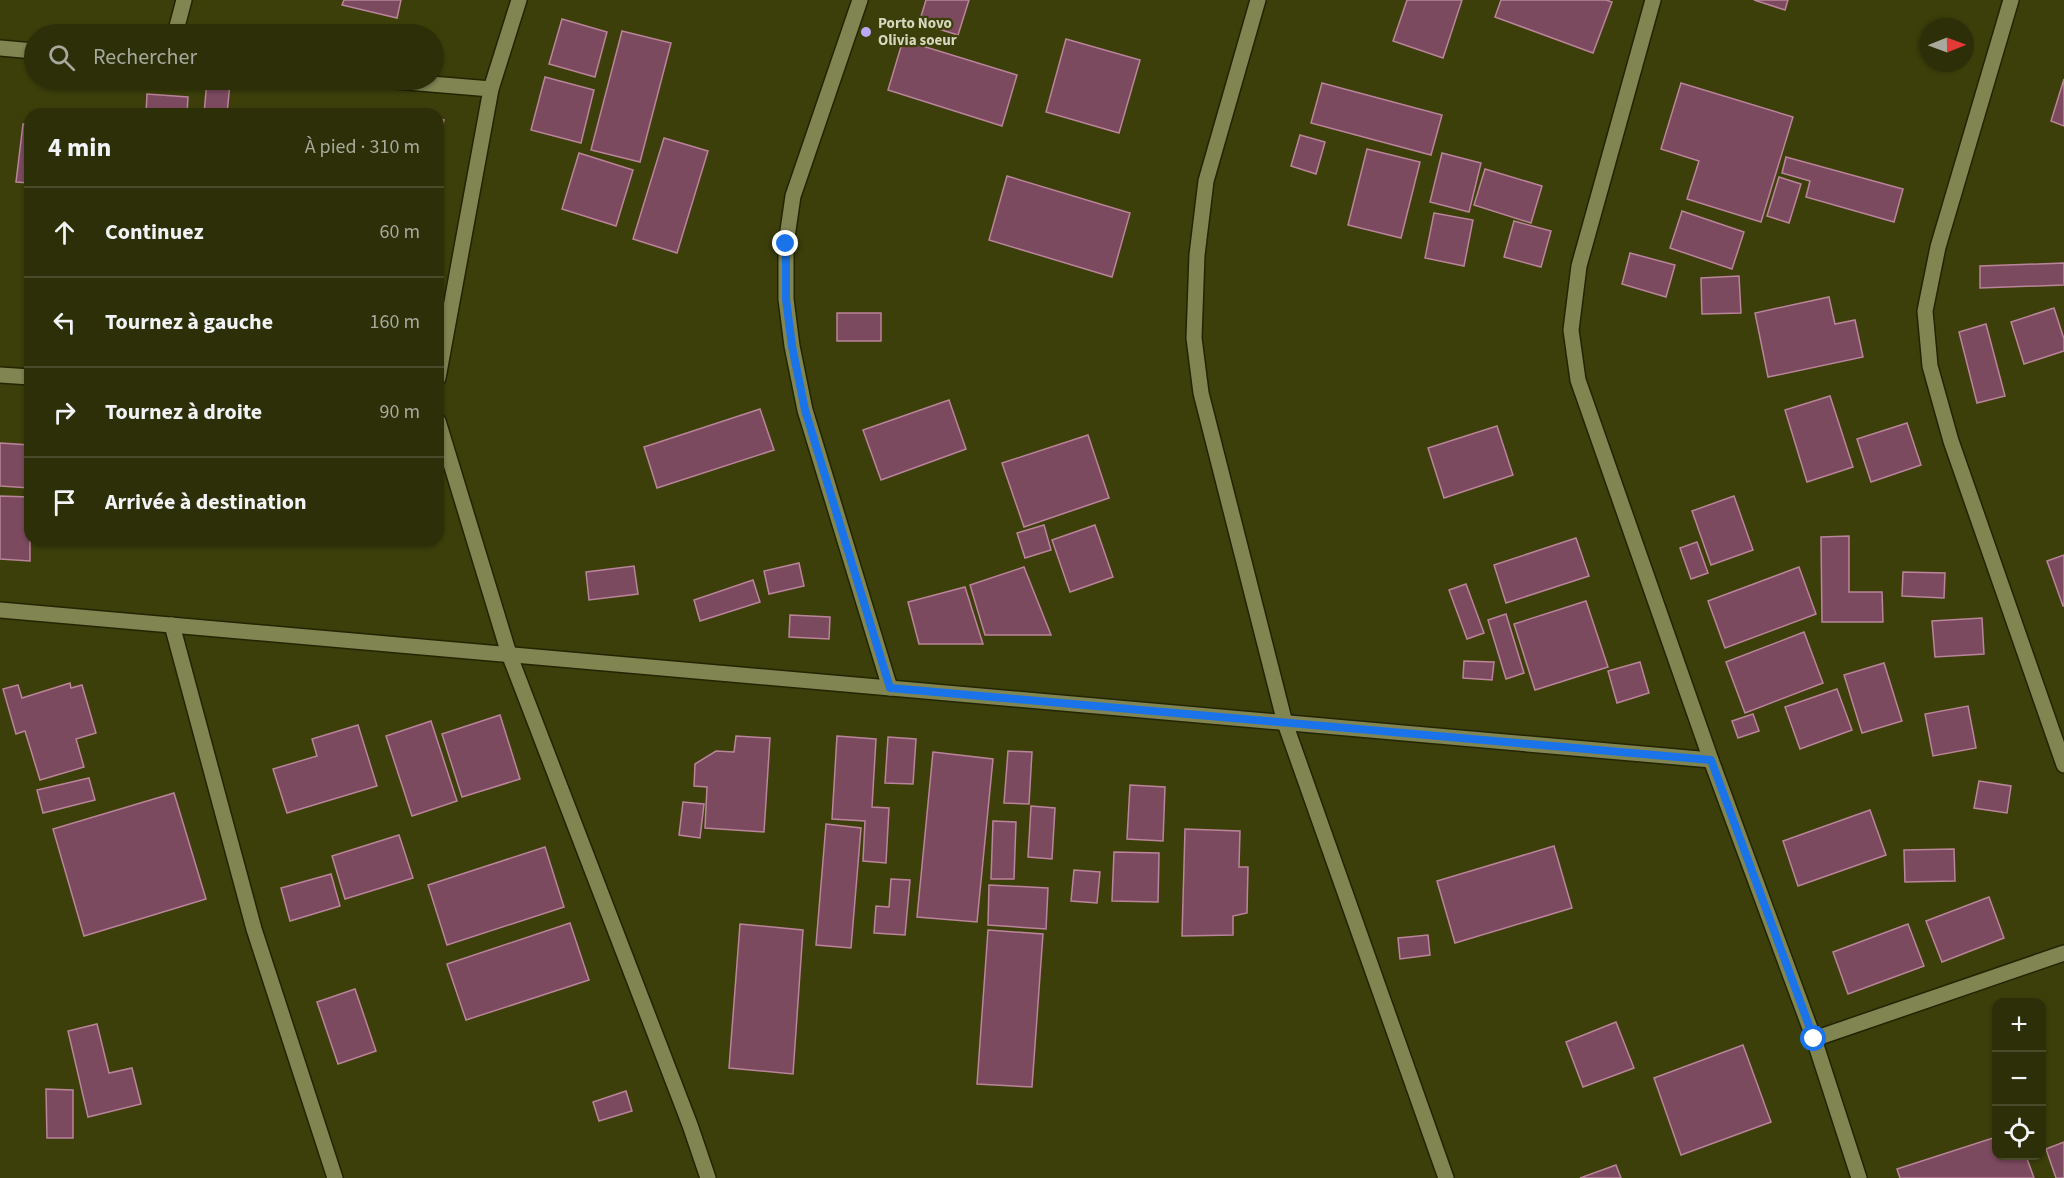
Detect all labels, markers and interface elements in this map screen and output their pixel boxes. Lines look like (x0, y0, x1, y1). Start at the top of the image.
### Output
place label: Porto Novo Olivia soeur (878, 13, 957, 51)
north arrow (1920, 18, 1974, 72)
search box (24, 24, 444, 90)
marker: Porto Novo Olivia soeur (859, 25, 873, 39)
icon: search (45, 41, 78, 74)
text: Rechercher (93, 41, 197, 73)
text: 4 min (48, 129, 111, 166)
text: À pied · 310 m (305, 133, 420, 161)
icon: ahead (48, 216, 81, 249)
text: Continuez (105, 216, 204, 248)
text: 60 m (380, 218, 420, 246)
route end (772, 230, 798, 256)
icon: left (48, 306, 81, 339)
text: Tournez à gauche (105, 306, 273, 338)
text: 160 m (370, 308, 420, 336)
icon: right (48, 396, 81, 429)
text: Tournez à droite (105, 396, 262, 428)
text: 90 m (380, 398, 420, 426)
icon: arrive (48, 486, 81, 519)
text: Arrivée à destination (105, 486, 307, 518)
map controls (1992, 998, 2046, 1160)
button: + (1992, 998, 2046, 1052)
route start (1800, 1025, 1826, 1051)
button: − (1992, 1052, 2046, 1106)
button: locate (1992, 1106, 2046, 1160)

